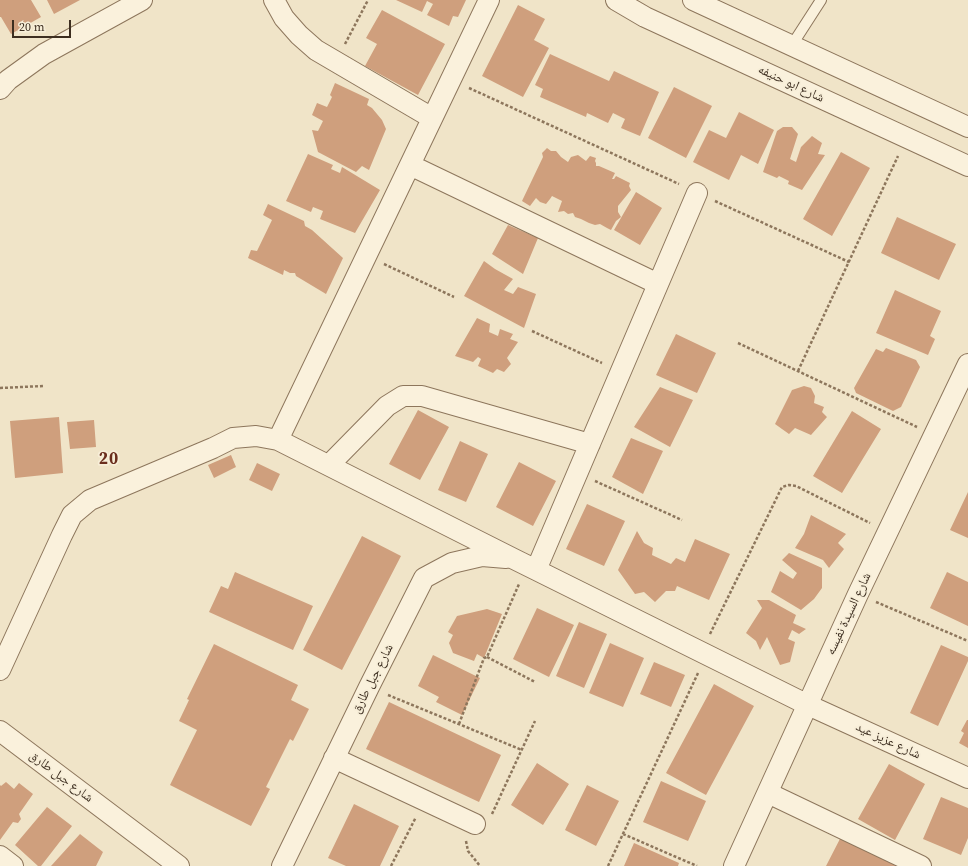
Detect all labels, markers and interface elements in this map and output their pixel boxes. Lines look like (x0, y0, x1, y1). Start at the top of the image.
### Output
scale bar (14, 12, 73, 38)
text: 20 m (19, 19, 45, 35)
street label: شارع ابو حنيفه (755, 62, 827, 106)
district label: 20 (99, 450, 119, 470)
street label: شارع السيدة نفيسه (823, 570, 875, 658)
street label: شارع جبل طارق (349, 642, 397, 716)
street label: شارع عزيز عيد (853, 719, 923, 763)
street label: شارع جبل طارق (26, 748, 96, 806)

